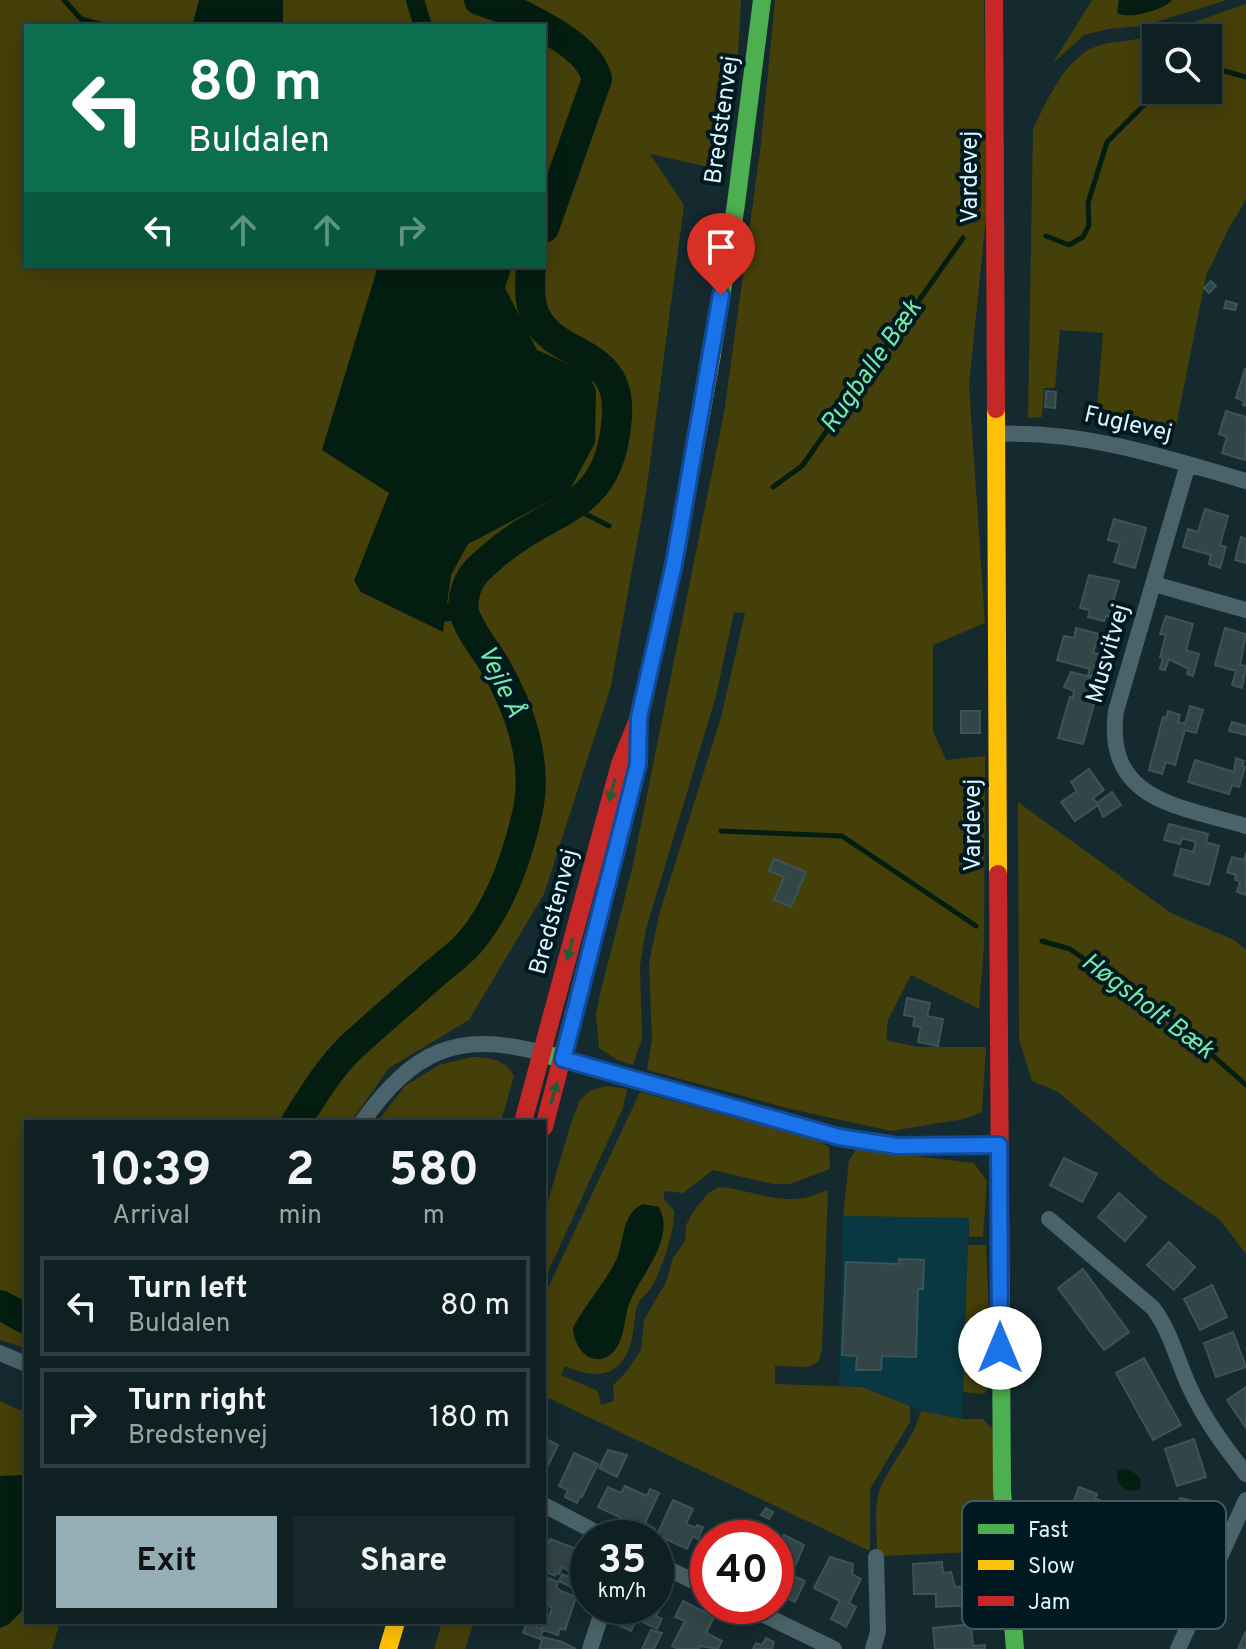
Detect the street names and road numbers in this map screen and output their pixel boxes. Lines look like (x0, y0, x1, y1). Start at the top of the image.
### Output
street label: Bredstenvej (699, 54, 747, 186)
street label: Vardevej (956, 131, 986, 223)
street label: Fuglevej (1081, 400, 1175, 450)
street label: Musvitvej (1081, 601, 1137, 707)
street label: Vardevej (959, 779, 989, 871)
street label: Bredstenvej (524, 846, 586, 978)

